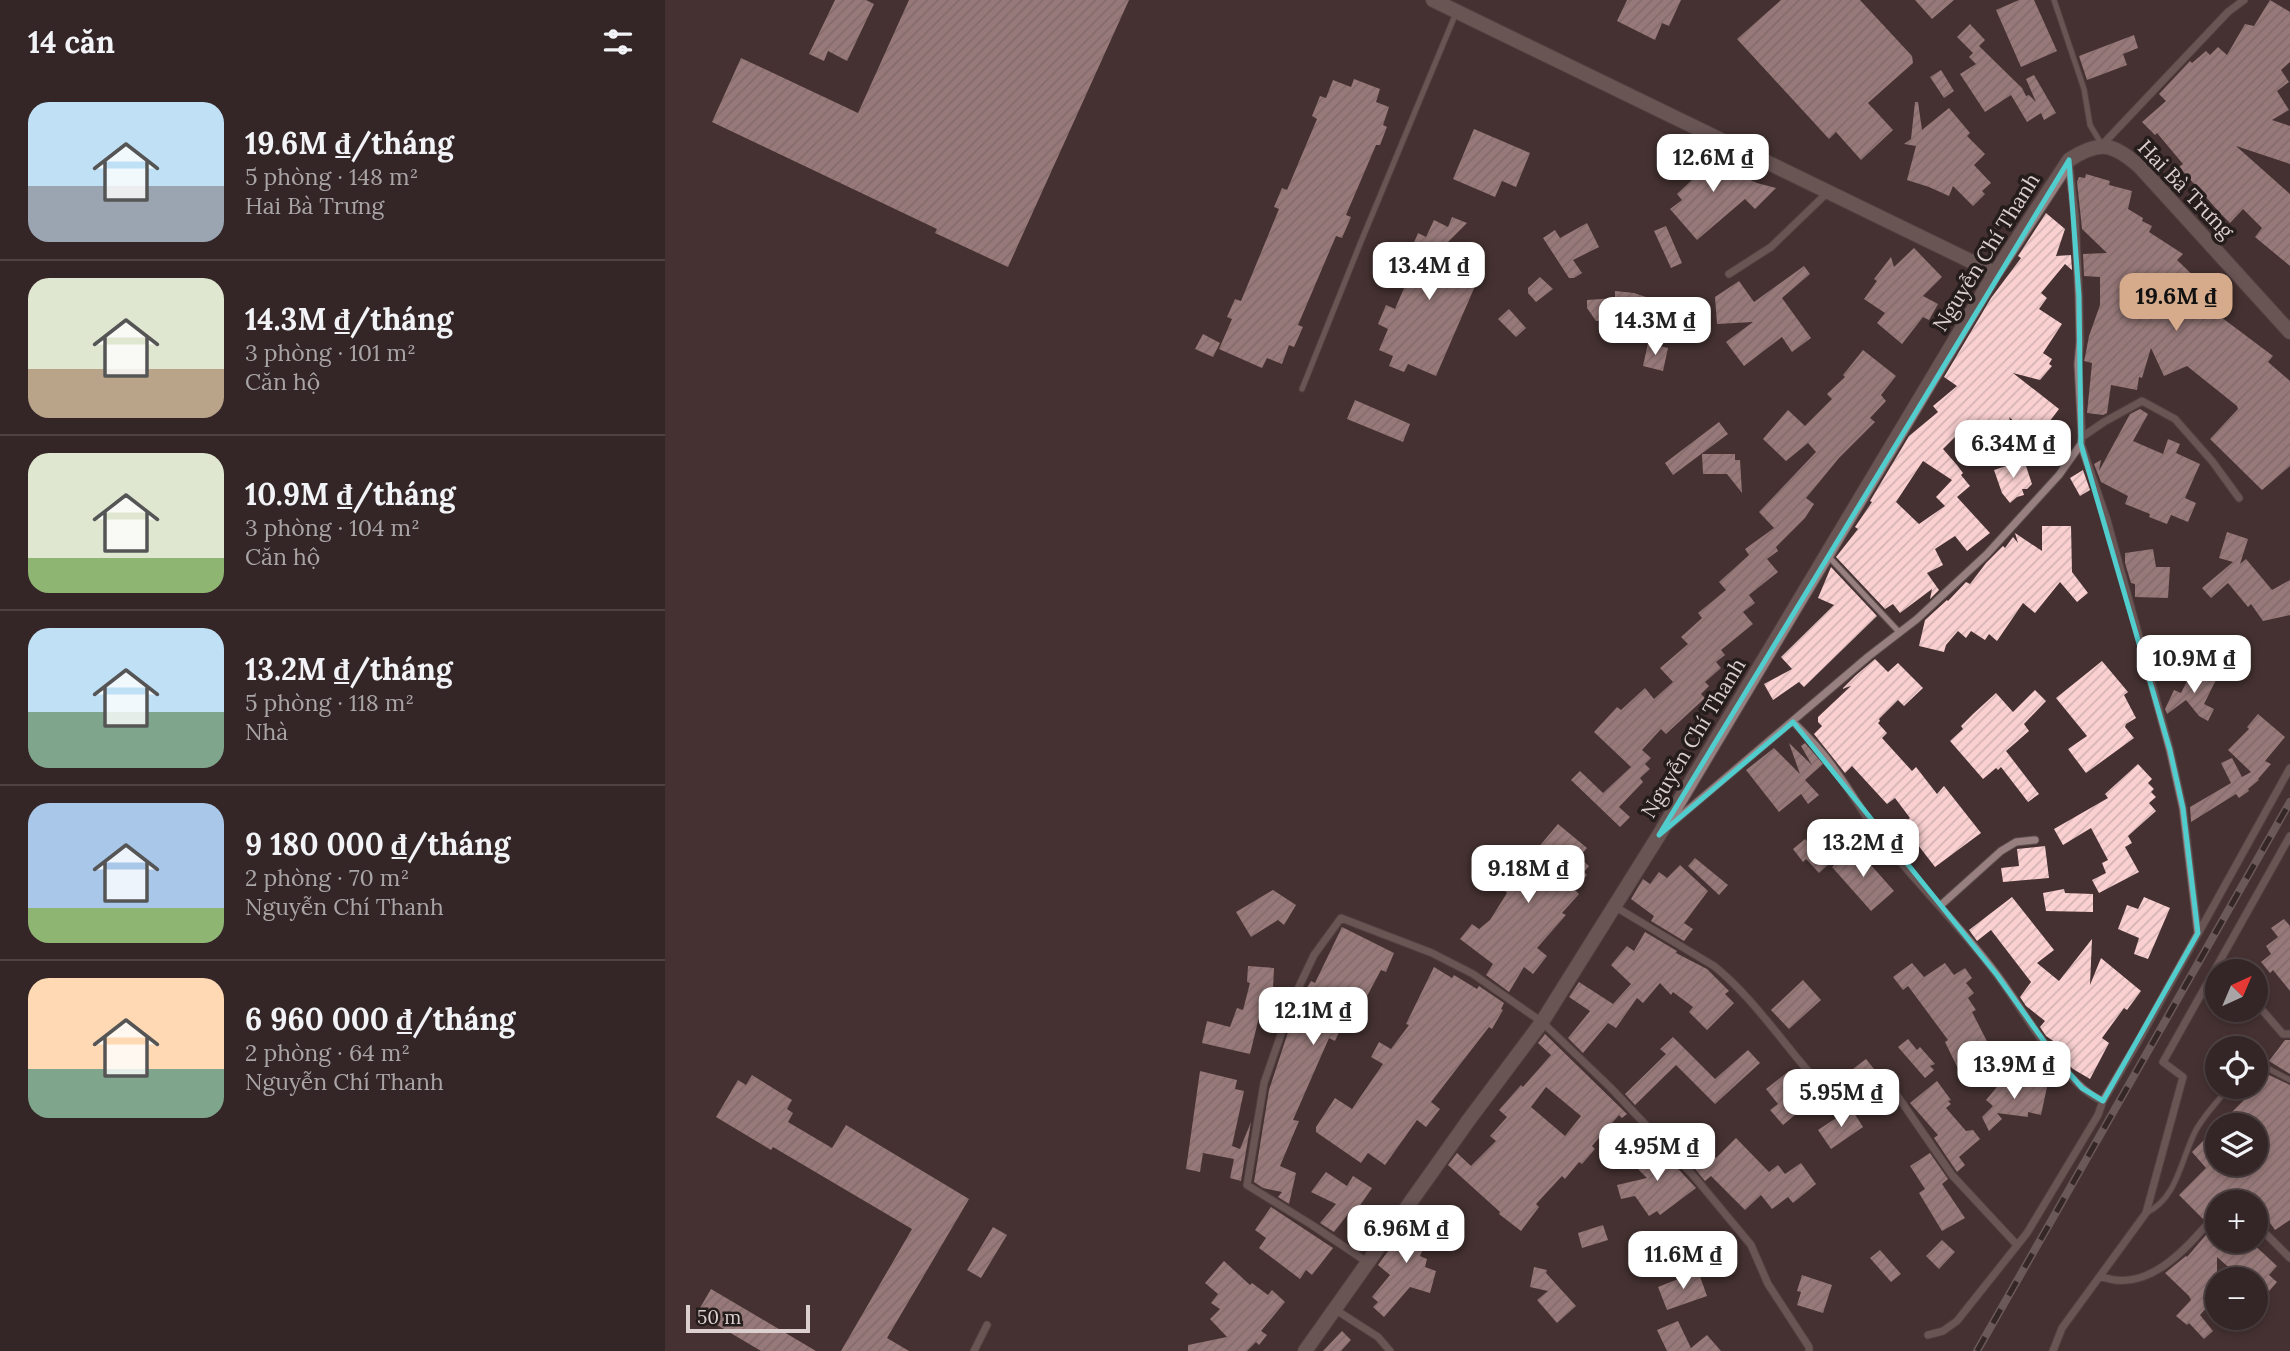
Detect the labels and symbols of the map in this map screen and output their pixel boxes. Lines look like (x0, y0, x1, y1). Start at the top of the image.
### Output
pin: 12.6M ₫ (1648, 134, 1778, 194)
street label: Hai Bà Trưng (2132, 134, 2240, 244)
street label: Nguyễn Chí Thanh (1926, 168, 2046, 336)
pin: 13.4M ₫ (1364, 243, 1494, 302)
pin: 19.6M ₫ (2111, 274, 2241, 333)
pin: 14.3M ₫ (1590, 298, 1720, 357)
pin: 6.34M ₫ (1948, 420, 2078, 480)
pin: 10.9M ₫ (2129, 636, 2259, 695)
street label: Nguyễn Chí Thanh (1635, 653, 1751, 823)
pin: 13.2M ₫ (1798, 820, 1928, 879)
pin: 9.18M ₫ (1463, 846, 1593, 905)
north arrow (2205, 959, 2268, 1022)
pin: 12.1M ₫ (1248, 988, 1378, 1047)
pin: 13.9M ₫ (1949, 1042, 2079, 1101)
pin: 5.95M ₫ (1776, 1070, 1906, 1129)
pin: 4.95M ₫ (1592, 1124, 1722, 1183)
pin: 6.96M ₫ (1341, 1206, 1471, 1265)
pin: 11.6M ₫ (1618, 1232, 1748, 1291)
scale bar (686, 1302, 810, 1334)

